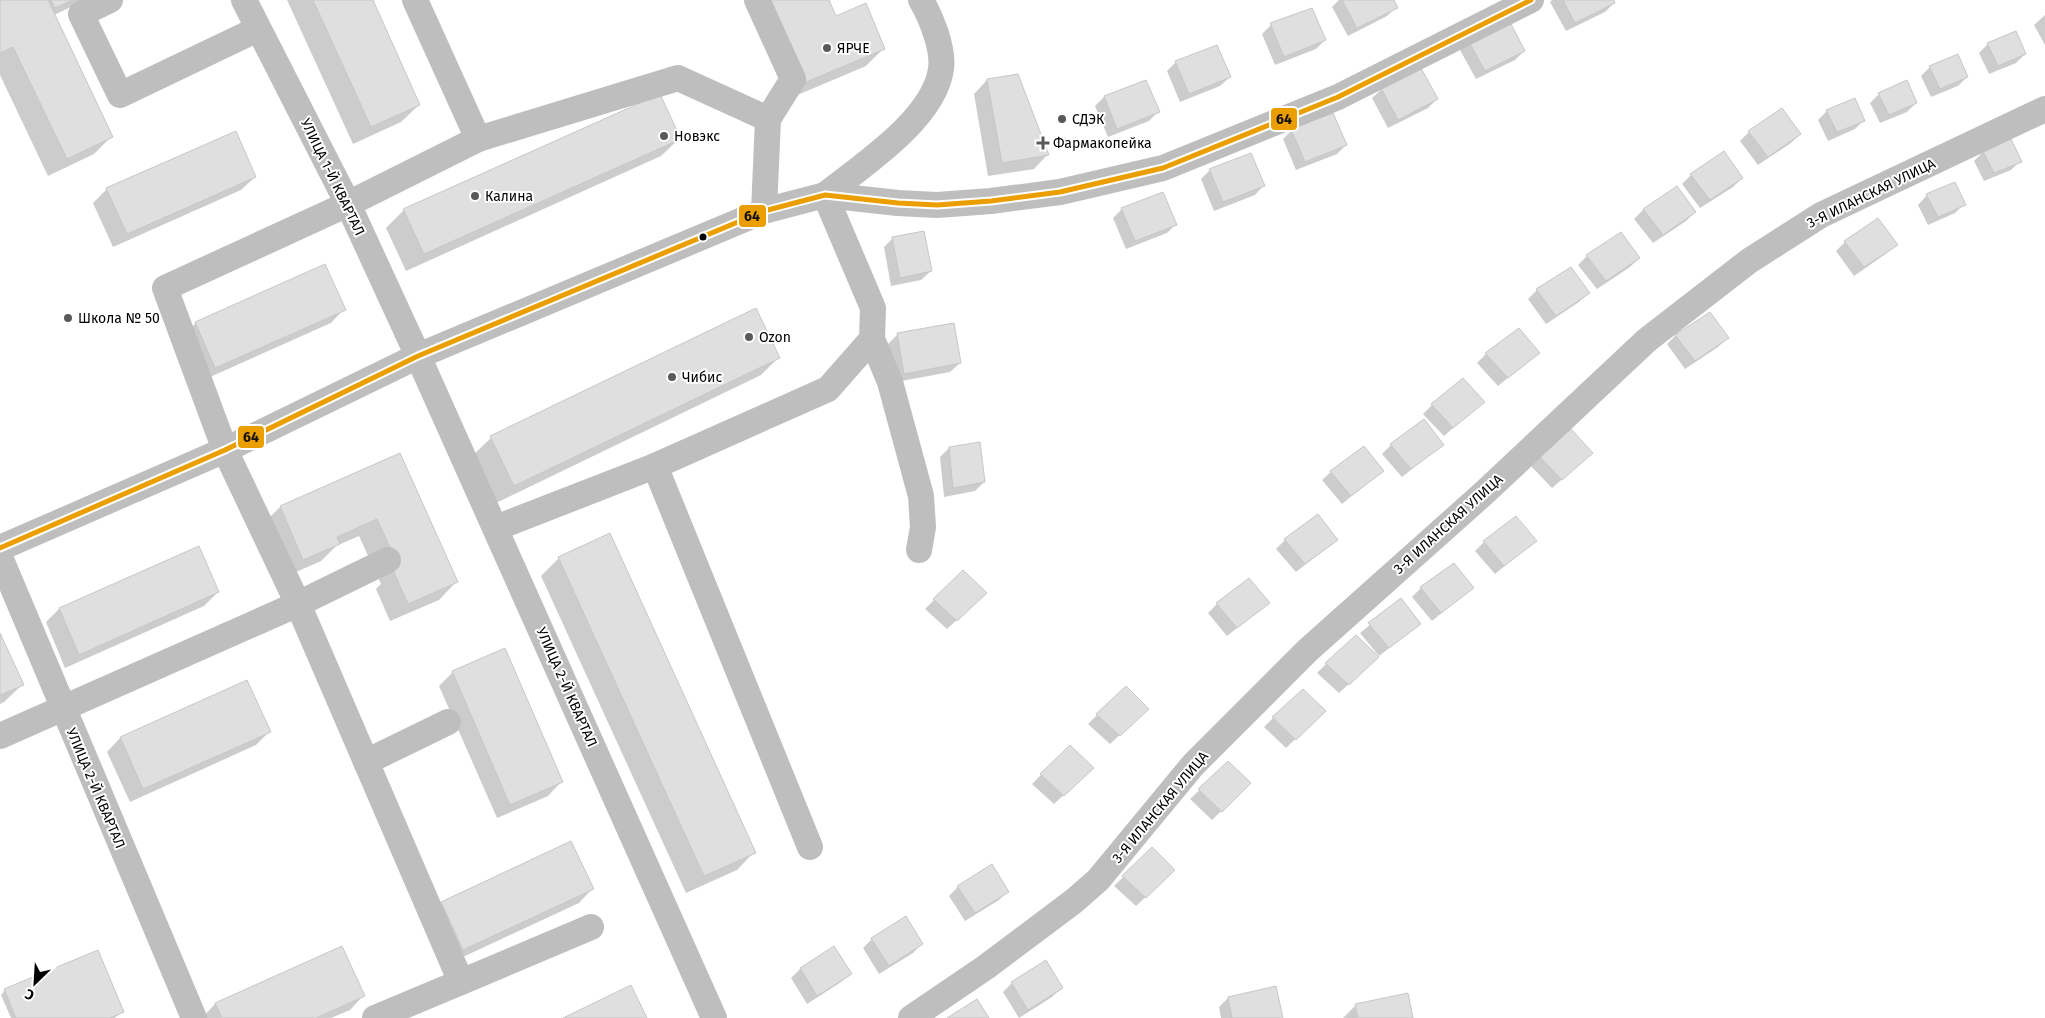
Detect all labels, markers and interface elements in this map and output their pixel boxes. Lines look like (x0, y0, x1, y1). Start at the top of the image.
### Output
place label: ЯРЧЕ (837, 40, 870, 57)
marker: ЯРЧЕ (821, 42, 833, 54)
line badge: 64 (1270, 107, 1298, 131)
place label: СДЭК (1072, 111, 1105, 128)
text: 64 (1276, 111, 1292, 128)
marker: СДЭК (1056, 113, 1068, 125)
street label: УЛИЦА 1-Й КВАРТАЛ (297, 116, 368, 239)
place label: Новэкс (674, 128, 720, 145)
marker: Новэкс (658, 130, 670, 142)
place label: Фармакопейка (1053, 135, 1152, 152)
marker: Фармакопейка (1037, 137, 1049, 149)
street label: 3-Я ИЛАНСКАЯ УЛИЦА (1804, 155, 1938, 232)
place label: Калина (485, 188, 533, 205)
marker: Калина (469, 190, 481, 202)
line badge: 64 (738, 204, 767, 228)
text: 64 (744, 208, 760, 225)
unlabelled marker (698, 232, 708, 242)
place label: Школа № 50 (78, 310, 160, 327)
marker: Школа № 50 (62, 312, 74, 324)
place label: Ozon (759, 329, 791, 346)
marker: Ozon (743, 331, 755, 343)
place label: Чибис (682, 369, 722, 386)
marker: Чибис (666, 371, 678, 383)
line badge: 64 (237, 425, 265, 449)
text: 64 (243, 429, 259, 446)
street label: 3-Я ИЛАНСКАЯ УЛИЦА (1390, 471, 1506, 578)
street label: УЛИЦА 2-Й КВАРТАЛ (533, 625, 601, 750)
street label: УЛИЦА 2-Й КВАРТАЛ (62, 725, 129, 851)
street label: 3-Я ИЛАНСКАЯ УЛИЦА (1109, 748, 1212, 867)
north arrow (10, 958, 60, 1008)
text: С (22, 985, 37, 1004)

